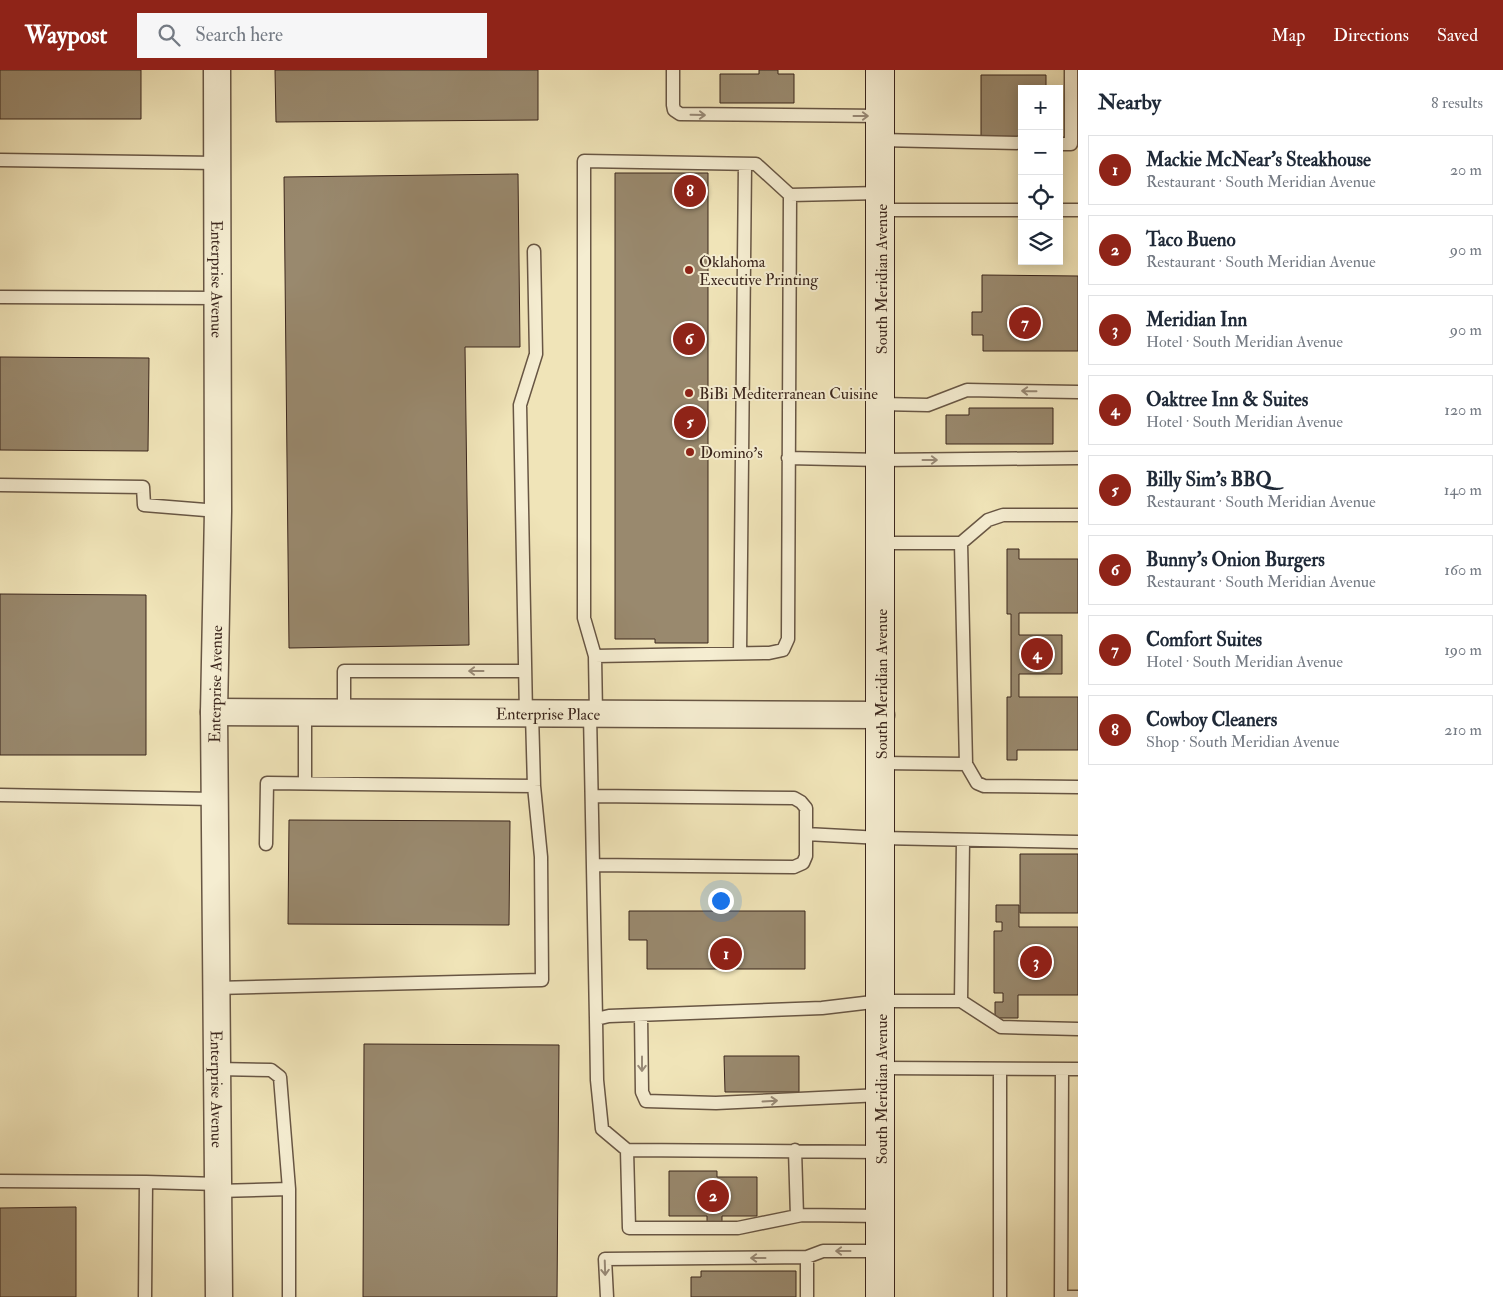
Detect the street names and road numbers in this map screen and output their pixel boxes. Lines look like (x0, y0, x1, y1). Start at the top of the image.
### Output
street label: South Meridian Avenue (872, 203, 892, 354)
street label: Enterprise Avenue (205, 220, 227, 338)
street label: South Meridian Avenue (872, 608, 892, 759)
street label: Enterprise Avenue (205, 625, 228, 743)
street label: Enterprise Place (496, 704, 601, 725)
street label: South Meridian Avenue (872, 1013, 892, 1164)
street label: Enterprise Avenue (205, 1030, 227, 1148)

